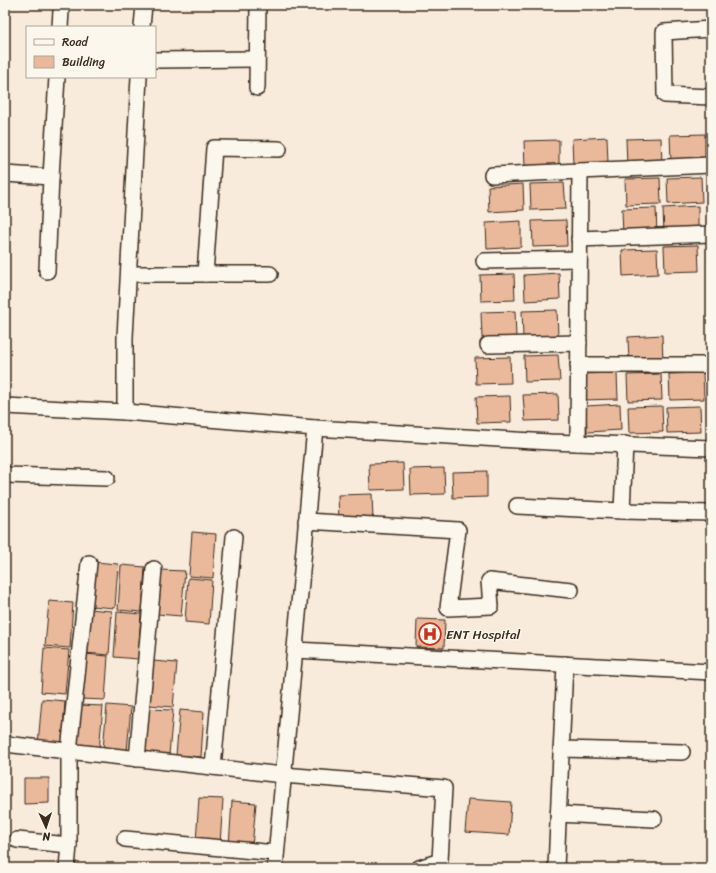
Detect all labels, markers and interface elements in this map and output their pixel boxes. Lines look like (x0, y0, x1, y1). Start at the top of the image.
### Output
legend (26, 26, 156, 78)
text: Road (62, 31, 89, 53)
text: Building (62, 51, 105, 73)
hospital icon: ENT Hospital (417, 621, 443, 647)
place label: ENT Hospital (446, 623, 521, 646)
north arrow (26, 807, 66, 847)
text: N (42, 827, 52, 846)

